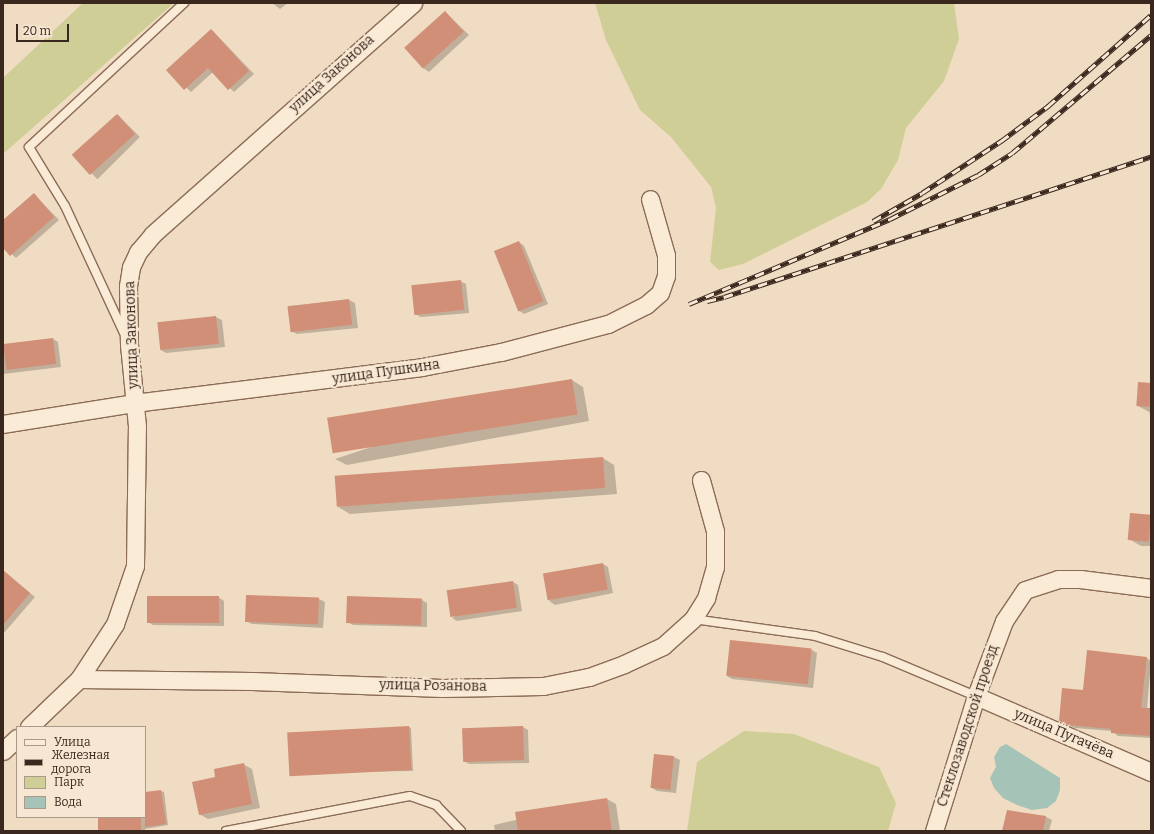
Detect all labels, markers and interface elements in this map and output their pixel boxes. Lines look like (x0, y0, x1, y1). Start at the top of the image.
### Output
scale bar (18, 16, 71, 42)
text: 20 m (23, 24, 51, 38)
street label: улица Законова (286, 32, 378, 116)
street label: улица Законова (122, 281, 142, 389)
street label: улица Пушкина (331, 356, 441, 388)
street label: Стеклозаводской проезд (934, 643, 1002, 809)
street label: улица Розанова (379, 677, 487, 695)
street label: улица Пугачёва (1012, 705, 1116, 763)
legend (16, 726, 146, 818)
text: Улица (54, 735, 90, 749)
text: Железная дорога (51, 748, 110, 776)
text: Парк (54, 775, 84, 789)
text: Вода (54, 795, 82, 809)

